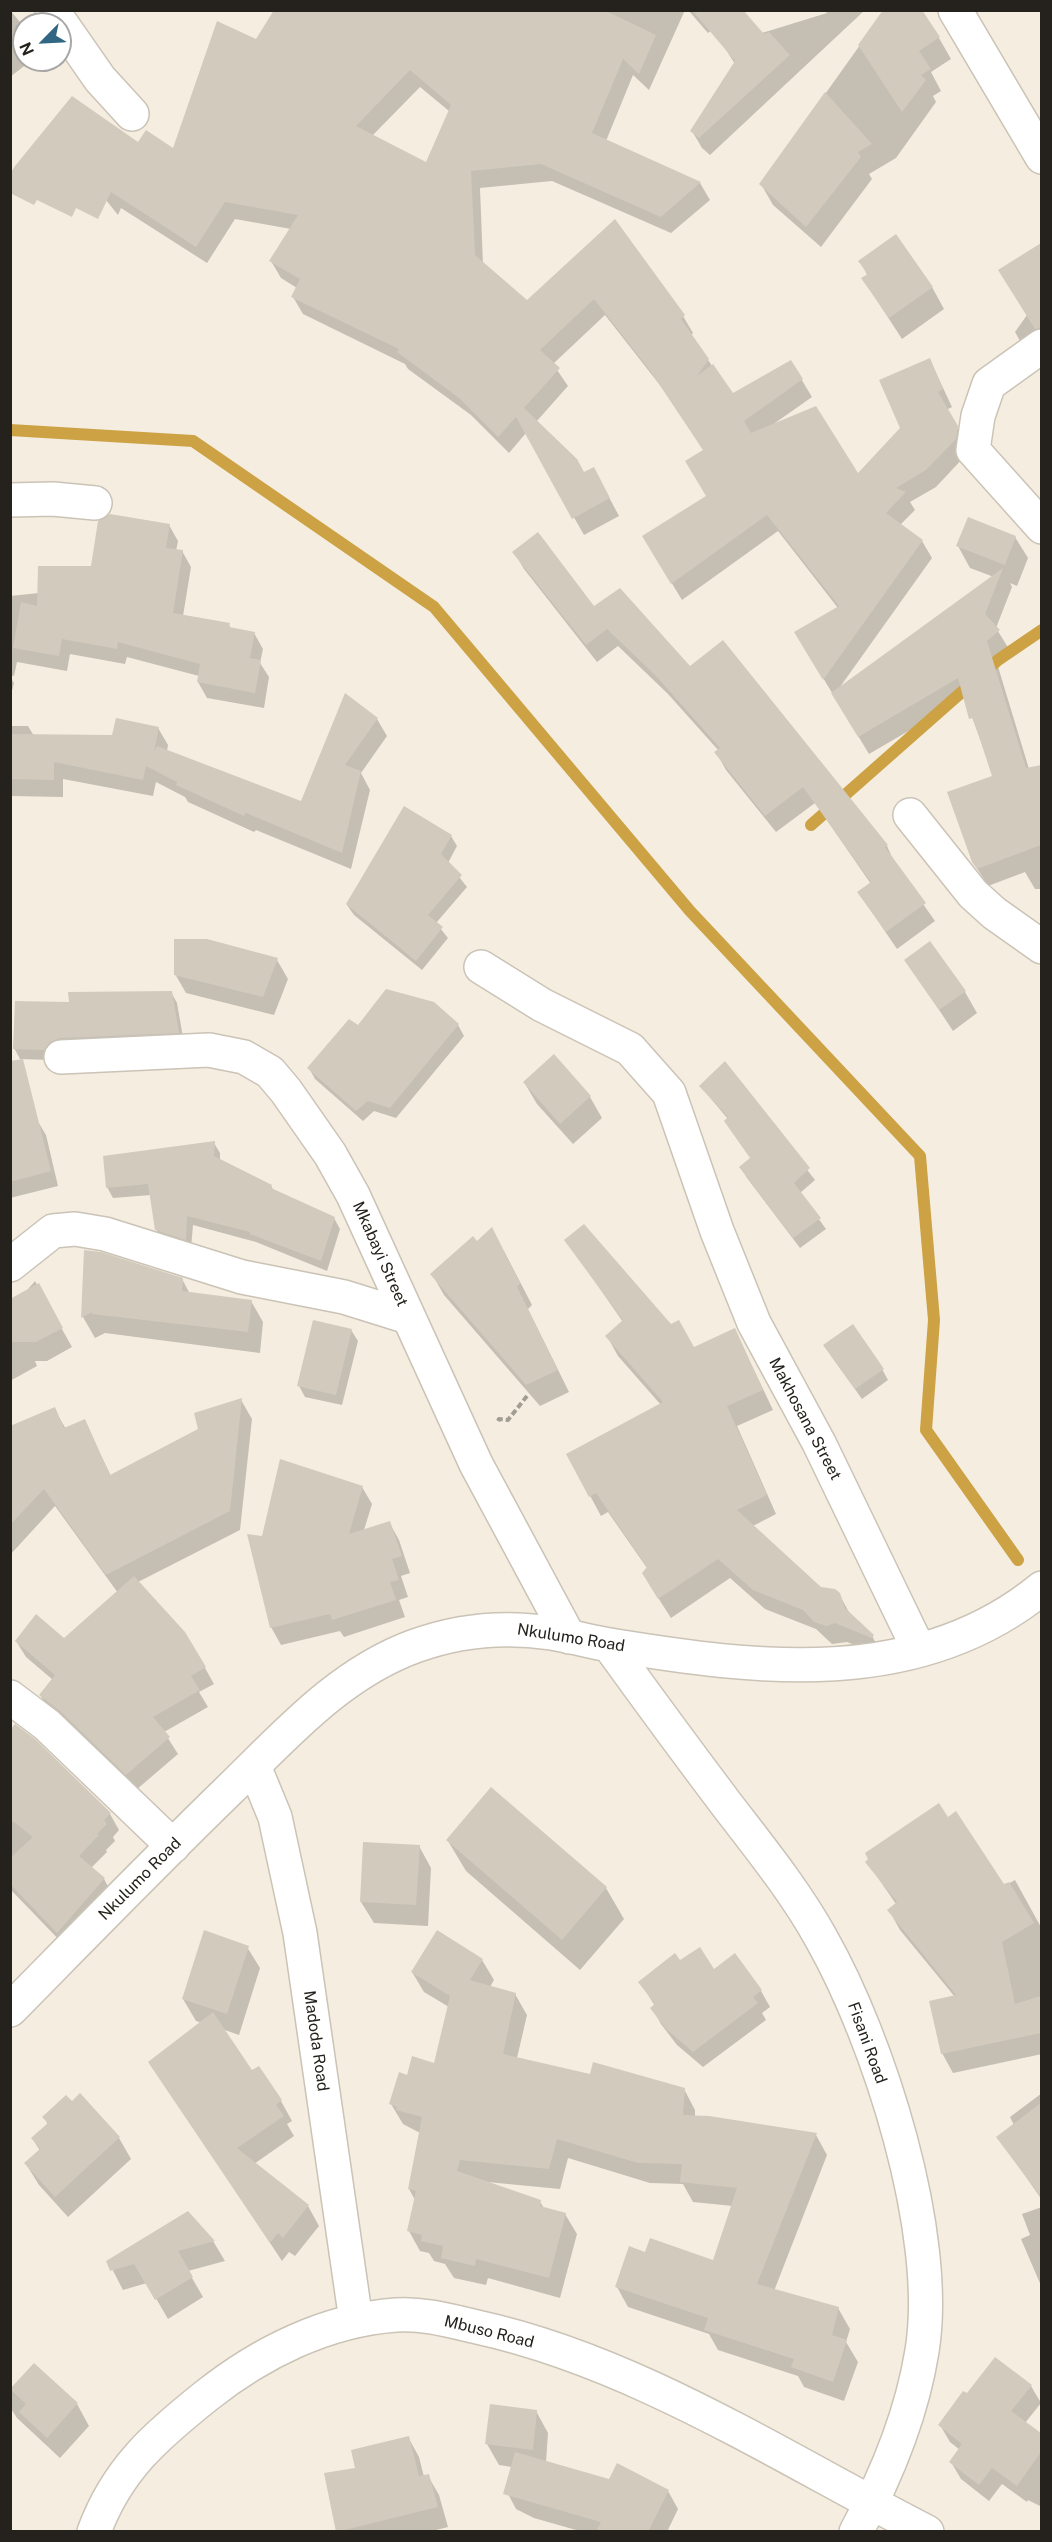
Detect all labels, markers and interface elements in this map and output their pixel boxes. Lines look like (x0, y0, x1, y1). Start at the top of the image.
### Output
north arrow (12, 12, 72, 72)
text: N (16, 39, 38, 58)
street label: Mkabayi Street (348, 1199, 412, 1309)
street label: Makhosana Street (765, 1355, 845, 1483)
street label: Nkulumo Road (516, 1620, 626, 1656)
street label: Nkulumo Road (95, 1834, 185, 1924)
street label: Madoda Road (299, 1989, 333, 2093)
street label: Fisani Road (843, 2000, 891, 2086)
street label: Mbuso Road (442, 2312, 536, 2352)

